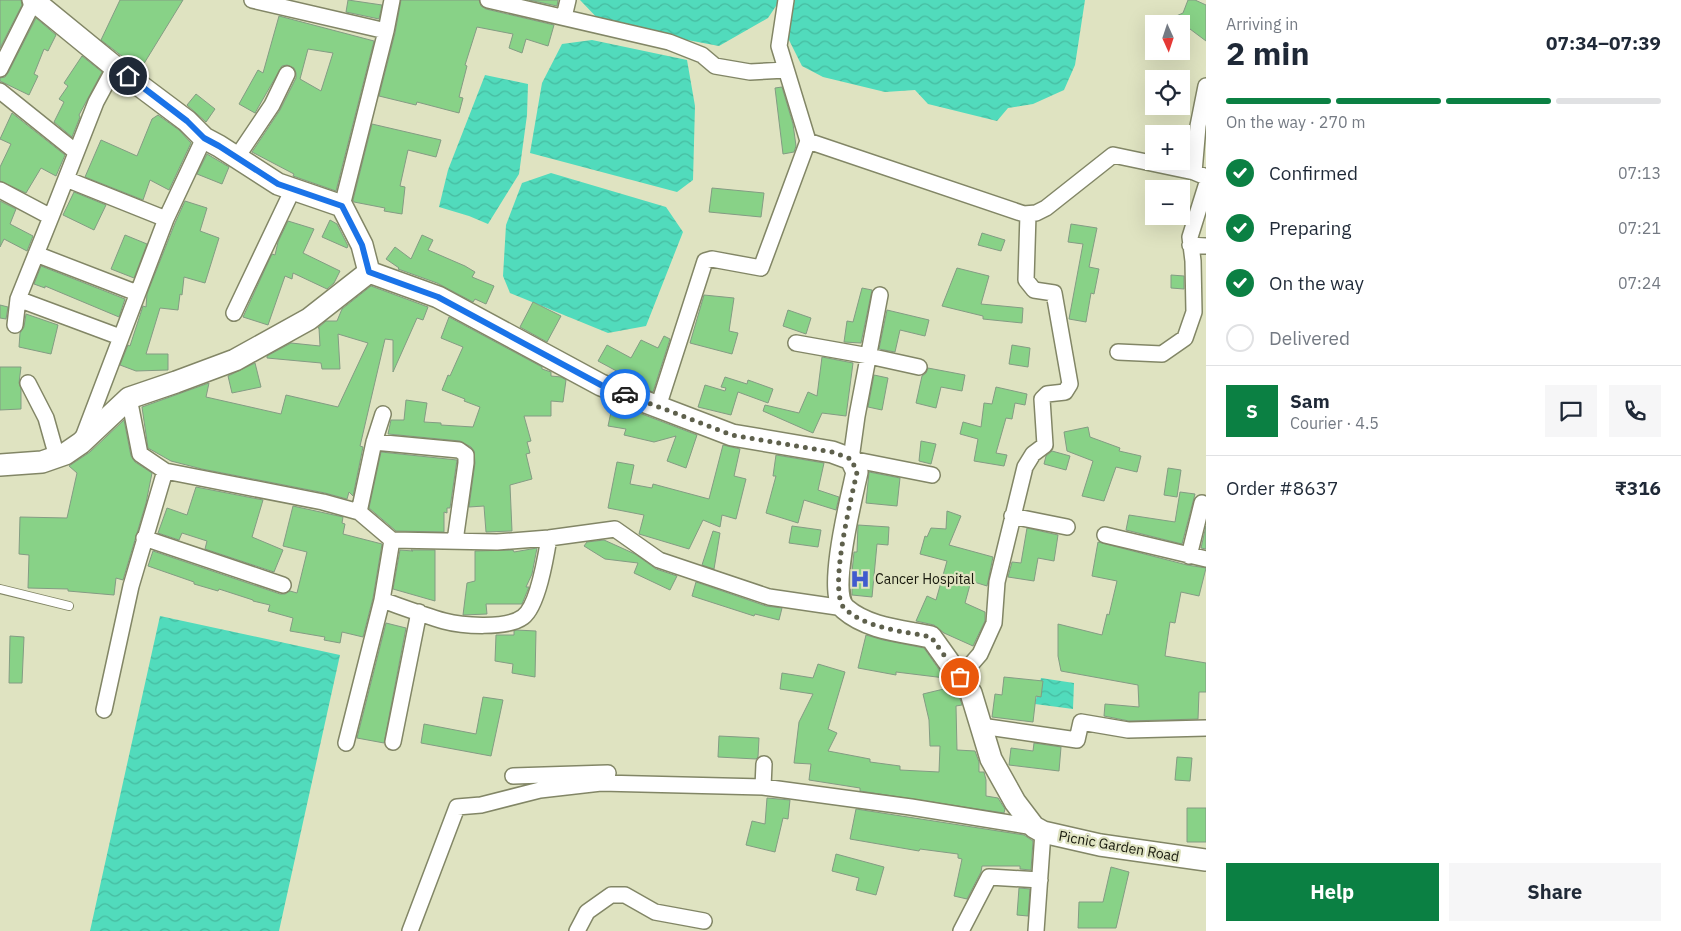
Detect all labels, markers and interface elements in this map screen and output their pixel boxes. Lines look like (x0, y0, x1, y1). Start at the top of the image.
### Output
text: Arriving in (1226, 14, 1298, 34)
north arrow (1145, 15, 1190, 60)
map controls (1145, 15, 1190, 225)
text: 07:34–07:39 (1546, 31, 1661, 55)
text: 2 min (1226, 32, 1310, 74)
pin (107, 55, 149, 97)
icon: home (114, 62, 142, 90)
button: locate (1145, 70, 1190, 115)
text: On the way · 270 m (1226, 112, 1365, 132)
button: + (1145, 125, 1190, 170)
icon: check (1226, 159, 1254, 187)
text: Confirmed (1269, 161, 1358, 185)
text: 07:13 (1618, 163, 1661, 183)
button: − (1145, 180, 1190, 225)
icon: check (1226, 214, 1254, 242)
text: Preparing (1269, 216, 1351, 240)
text: 07:21 (1618, 218, 1661, 238)
icon: check (1226, 269, 1254, 297)
text: On the way (1269, 271, 1364, 295)
text: 07:24 (1618, 273, 1661, 293)
text: Delivered (1269, 326, 1350, 350)
courier (600, 369, 650, 419)
icon: car (611, 380, 639, 408)
button: chat (1545, 385, 1597, 437)
button: phone (1609, 385, 1661, 437)
text: Sam (1290, 389, 1330, 413)
text: S (1246, 399, 1258, 423)
text: Courier · 4.5 (1290, 413, 1379, 433)
text: Order #8637 (1226, 476, 1338, 500)
text: ₹316 (1615, 476, 1661, 500)
hospital icon: Cancer Hospital (849, 568, 871, 590)
place label: Cancer Hospital (875, 570, 975, 588)
pin (939, 656, 981, 698)
icon: bag (946, 663, 974, 691)
street label: Picnic Garden Road (1057, 827, 1181, 865)
button: Help (1226, 863, 1439, 921)
button: Share (1449, 863, 1661, 921)

